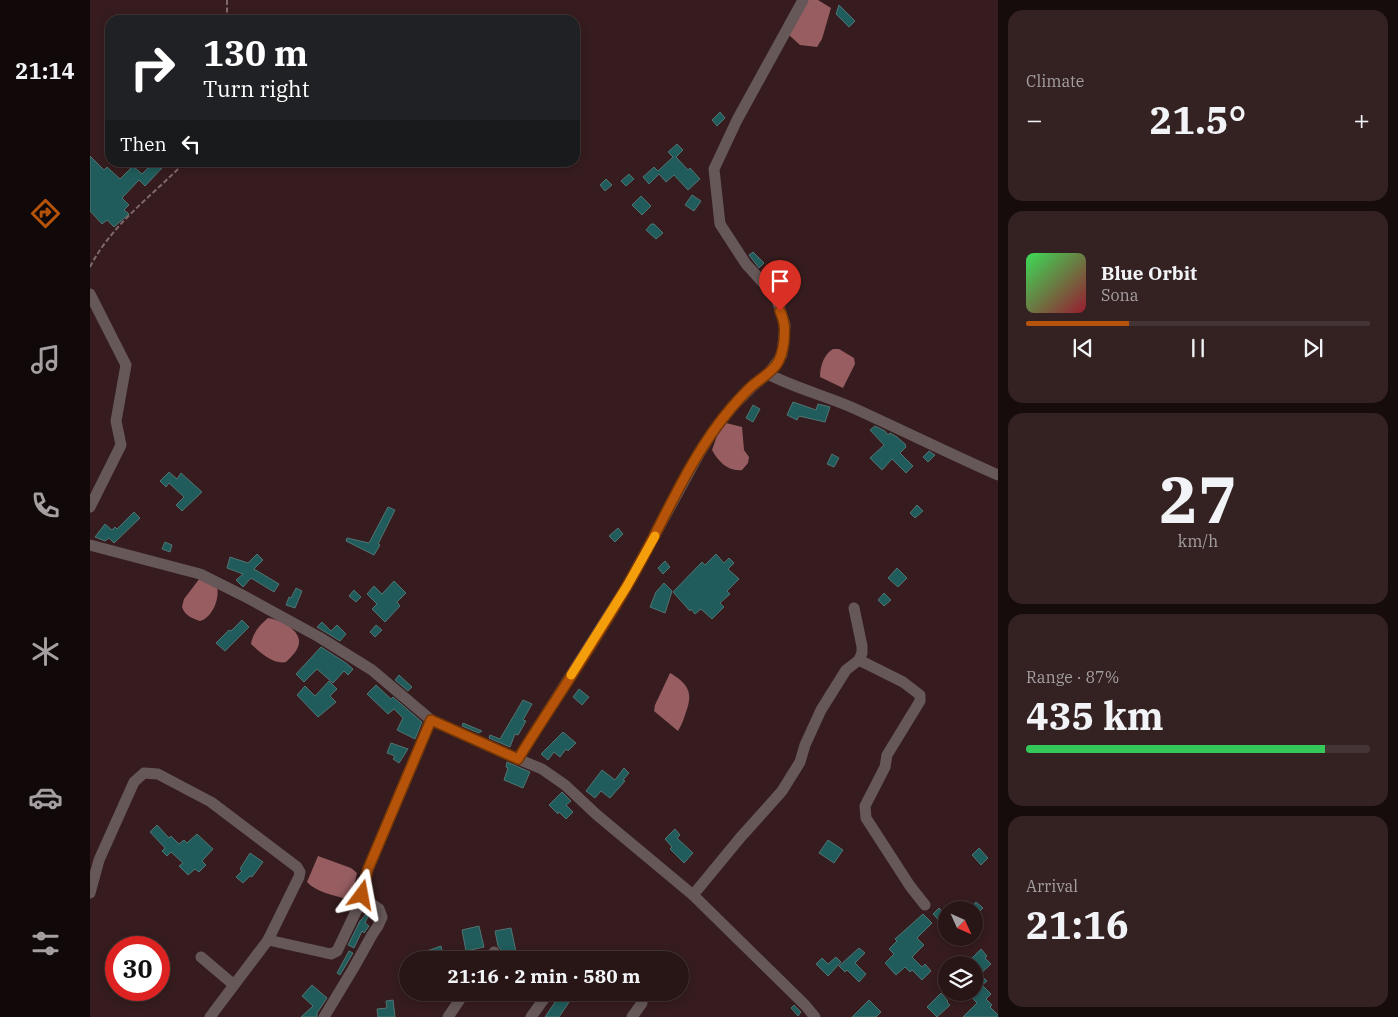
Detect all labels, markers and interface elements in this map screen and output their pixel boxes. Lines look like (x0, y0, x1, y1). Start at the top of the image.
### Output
text: 130 m (203, 30, 308, 76)
icon: right (120, 35, 185, 100)
text: 21:14 (15, 56, 75, 85)
text: Climate (1026, 71, 1084, 91)
text: Turn right (203, 74, 310, 103)
text: 21.5° (1150, 95, 1246, 144)
text: − (1026, 101, 1043, 138)
text: + (1353, 101, 1370, 138)
icon: left (177, 130, 205, 158)
text: Then (120, 132, 167, 156)
icon: directions (28, 196, 63, 231)
pin (759, 260, 801, 311)
text: Blue Orbit (1101, 261, 1197, 285)
icon: arrive (766, 267, 794, 295)
text: Sona (1101, 285, 1138, 305)
icon: previous (1069, 334, 1097, 362)
icon: pause (1184, 334, 1212, 362)
icon: next (1299, 334, 1327, 362)
icon: music (28, 342, 63, 377)
text: 27 (1159, 456, 1237, 541)
icon: phone (28, 488, 63, 523)
text: km/h (1178, 531, 1218, 551)
icon: climate (28, 634, 63, 669)
text: Range · 87% (1026, 667, 1119, 687)
text: 435 km (1026, 691, 1164, 740)
icon: car (28, 780, 63, 815)
position arrow (335, 868, 387, 920)
text: Arrival (1026, 876, 1078, 896)
text: 21:16 (1026, 900, 1129, 949)
north arrow (938, 901, 982, 946)
map controls (938, 901, 983, 1001)
icon: filters (28, 926, 63, 961)
speed limit sign: 30 (105, 936, 170, 1001)
button: layers (938, 956, 983, 1001)
text: 21:16 · 2 min · 580 m (448, 964, 640, 988)

